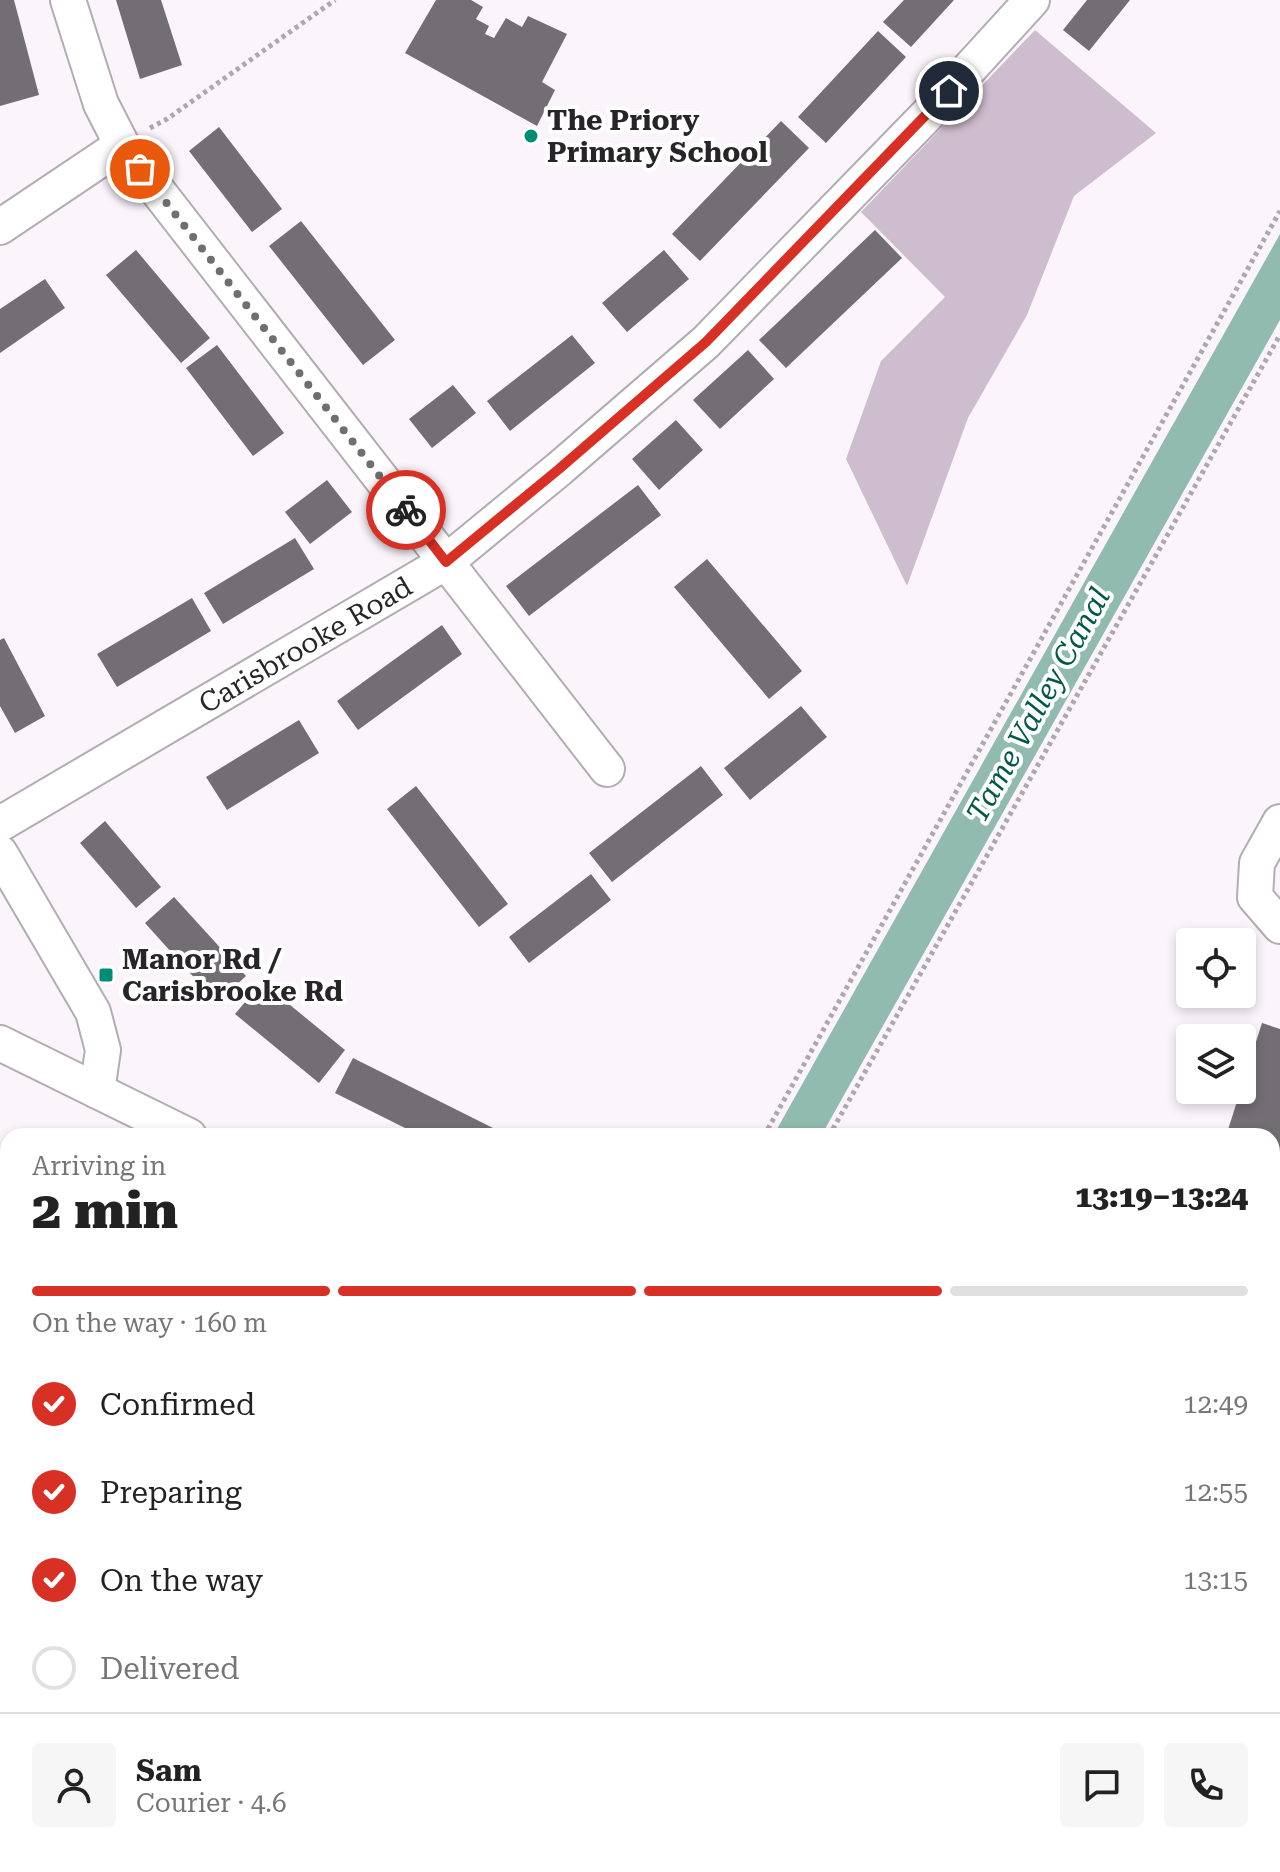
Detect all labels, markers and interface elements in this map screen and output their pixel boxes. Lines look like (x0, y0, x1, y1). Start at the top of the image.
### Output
pin (915, 57, 983, 125)
icon: home (927, 69, 971, 113)
place label: The Priory Primary School (547, 104, 768, 169)
marker: The Priory Primary School (522, 127, 540, 145)
pin (106, 135, 174, 203)
icon: bag (118, 147, 162, 191)
courier (366, 470, 446, 550)
icon: bike (384, 488, 428, 532)
street label: Carisbrooke Road (193, 569, 418, 720)
water label: Tame Valley Canal (959, 582, 1117, 828)
map controls (1176, 928, 1256, 1104)
button: locate (1176, 928, 1256, 1008)
place label: Manor Rd / Carisbrooke Rd (122, 943, 343, 1008)
marker: Manor Rd / Carisbrooke Rd (97, 966, 115, 984)
button: layers (1176, 1024, 1256, 1104)
text: Arriving in (32, 1151, 166, 1181)
text: 13:19–13:24 (1075, 1179, 1248, 1214)
text: 2 min (32, 1180, 178, 1241)
text: On the way · 160 m (32, 1308, 267, 1338)
icon: check (32, 1382, 76, 1426)
text: Confirmed (100, 1387, 255, 1422)
text: 12:49 (1183, 1389, 1248, 1419)
icon: check (32, 1470, 76, 1514)
text: Preparing (100, 1475, 242, 1510)
text: 12:55 (1183, 1477, 1248, 1507)
icon: check (32, 1558, 76, 1602)
text: On the way (100, 1563, 263, 1598)
text: 13:15 (1183, 1565, 1248, 1595)
text: Delivered (100, 1651, 239, 1686)
button: person (32, 1743, 116, 1827)
button: chat (1060, 1743, 1144, 1827)
button: phone (1164, 1743, 1248, 1827)
text: Sam (136, 1753, 202, 1788)
text: Courier · 4.6 (136, 1788, 286, 1818)

